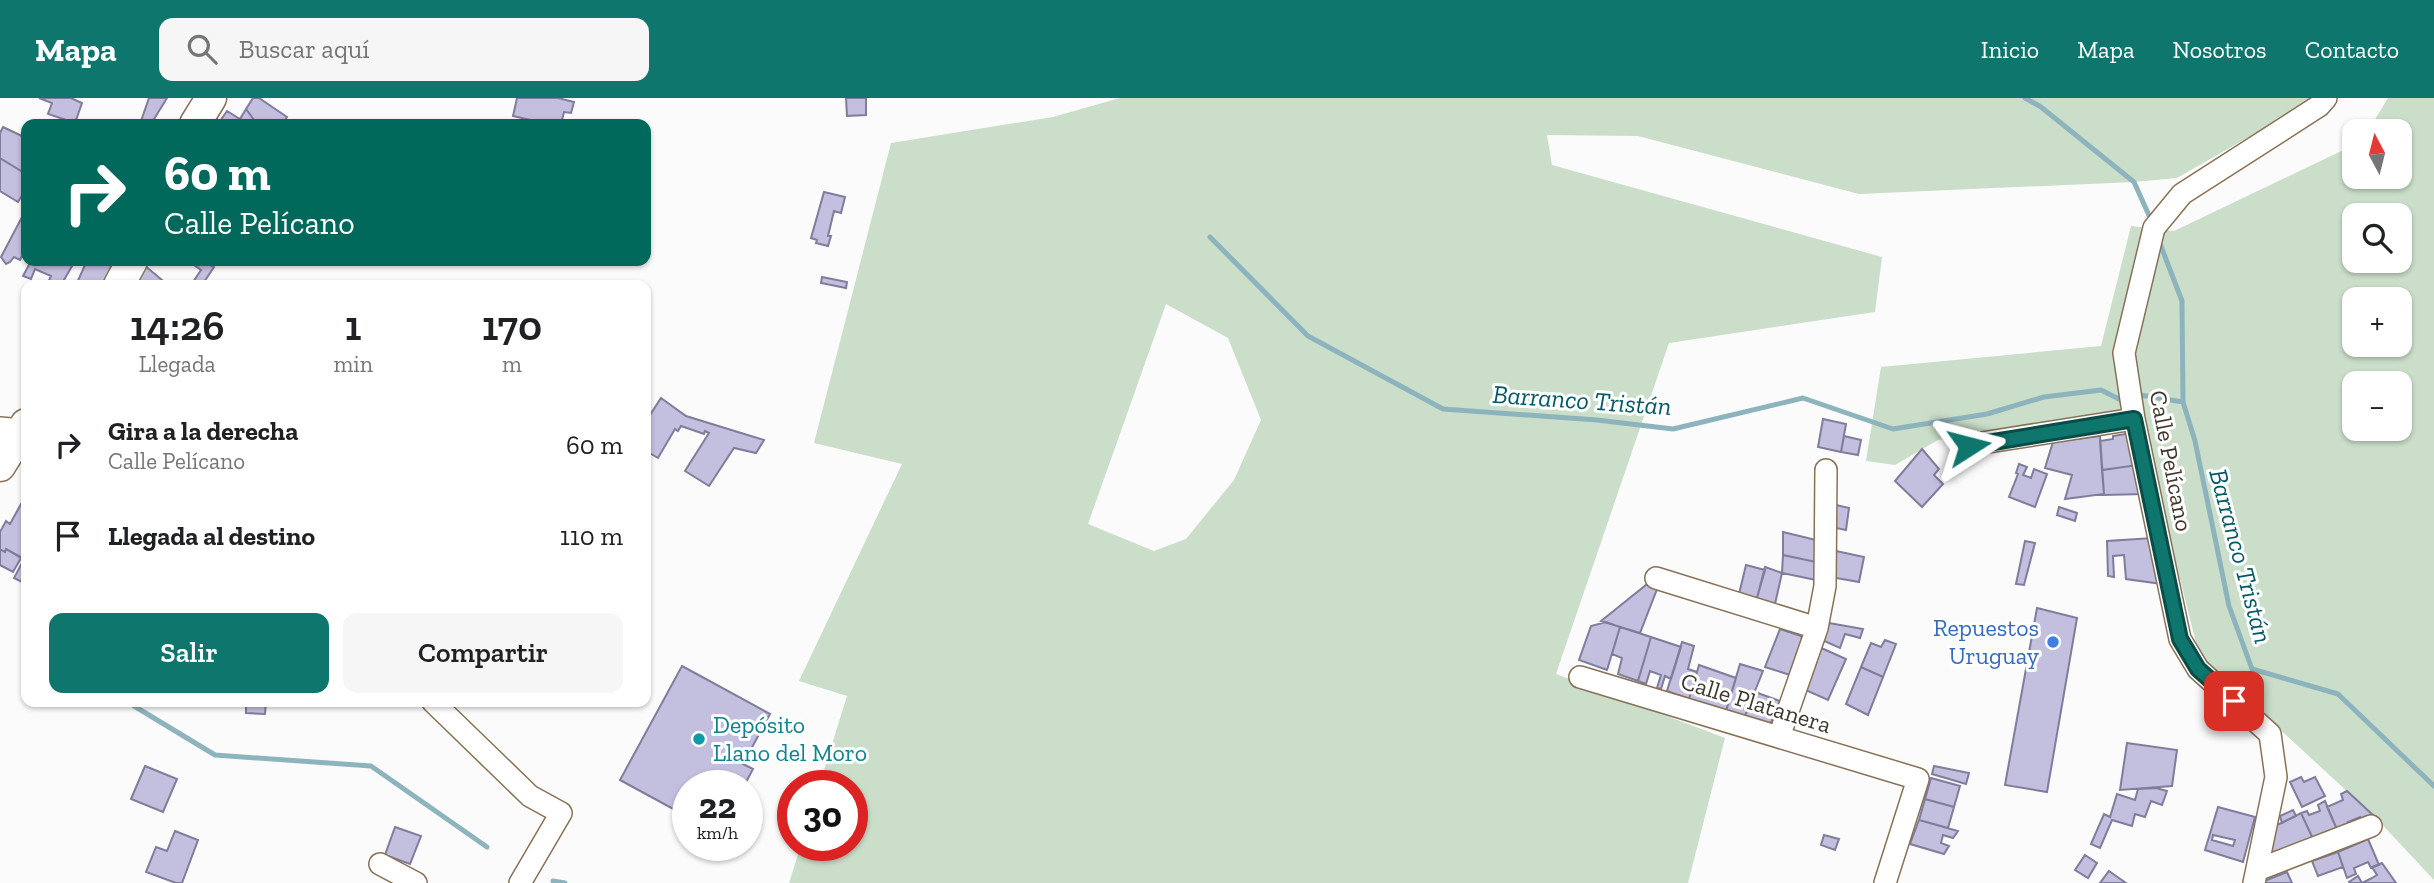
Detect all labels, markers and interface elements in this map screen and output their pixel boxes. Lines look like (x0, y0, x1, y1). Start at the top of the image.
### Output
search box (159, 18, 649, 81)
text: Mapa (35, 30, 117, 69)
icon: search (183, 30, 221, 68)
text: Buscar aquí (239, 33, 370, 65)
text: Inicio (1981, 35, 2039, 64)
text: Mapa (2077, 35, 2134, 64)
text: Nosotros (2172, 35, 2267, 64)
text: Contacto (2305, 35, 2399, 64)
north arrow (2342, 119, 2412, 189)
map controls (2342, 119, 2412, 441)
text: 60 m (164, 144, 271, 203)
icon: right (49, 147, 140, 238)
button: search (2342, 203, 2412, 273)
text: Calle Pelícano (164, 204, 355, 242)
button: + (2342, 287, 2412, 357)
text: 14:26 (130, 300, 225, 351)
text: 1 (345, 300, 362, 351)
text: 170 (482, 300, 542, 351)
text: Llegada (139, 350, 216, 378)
text: min (333, 350, 373, 378)
text: m (502, 350, 522, 378)
button: − (2342, 371, 2412, 441)
water label: Barranco Tristán (1491, 378, 1673, 422)
street label: Calle Pelícano (2144, 388, 2199, 534)
position arrow (1932, 409, 2006, 483)
text: Gira a la derecha (108, 415, 298, 447)
icon: right (49, 426, 87, 464)
text: 60 m (566, 429, 623, 461)
text: Calle Pelícano (108, 447, 245, 475)
water label: Barranco Tristán (2202, 465, 2280, 647)
icon: arrive (49, 517, 87, 555)
text: Llegada al destino (108, 520, 315, 552)
text: 110 m (560, 520, 623, 552)
button: Salir (49, 613, 329, 693)
button: Compartir (343, 613, 623, 693)
place label: Repuestos Uruguay (1933, 613, 2040, 670)
marker: Repuestos Uruguay (2045, 634, 2061, 650)
street label: Calle Platanera (1678, 666, 1835, 739)
pin (2204, 671, 2264, 731)
icon: arrive (2215, 682, 2253, 720)
place label: Depósito Llano del Moro (713, 710, 867, 767)
marker: Depósito Llano del Moro (691, 731, 707, 747)
speed limit sign: 30 (777, 770, 868, 861)
text: 22 (699, 785, 736, 827)
text: km/h (697, 822, 738, 844)

